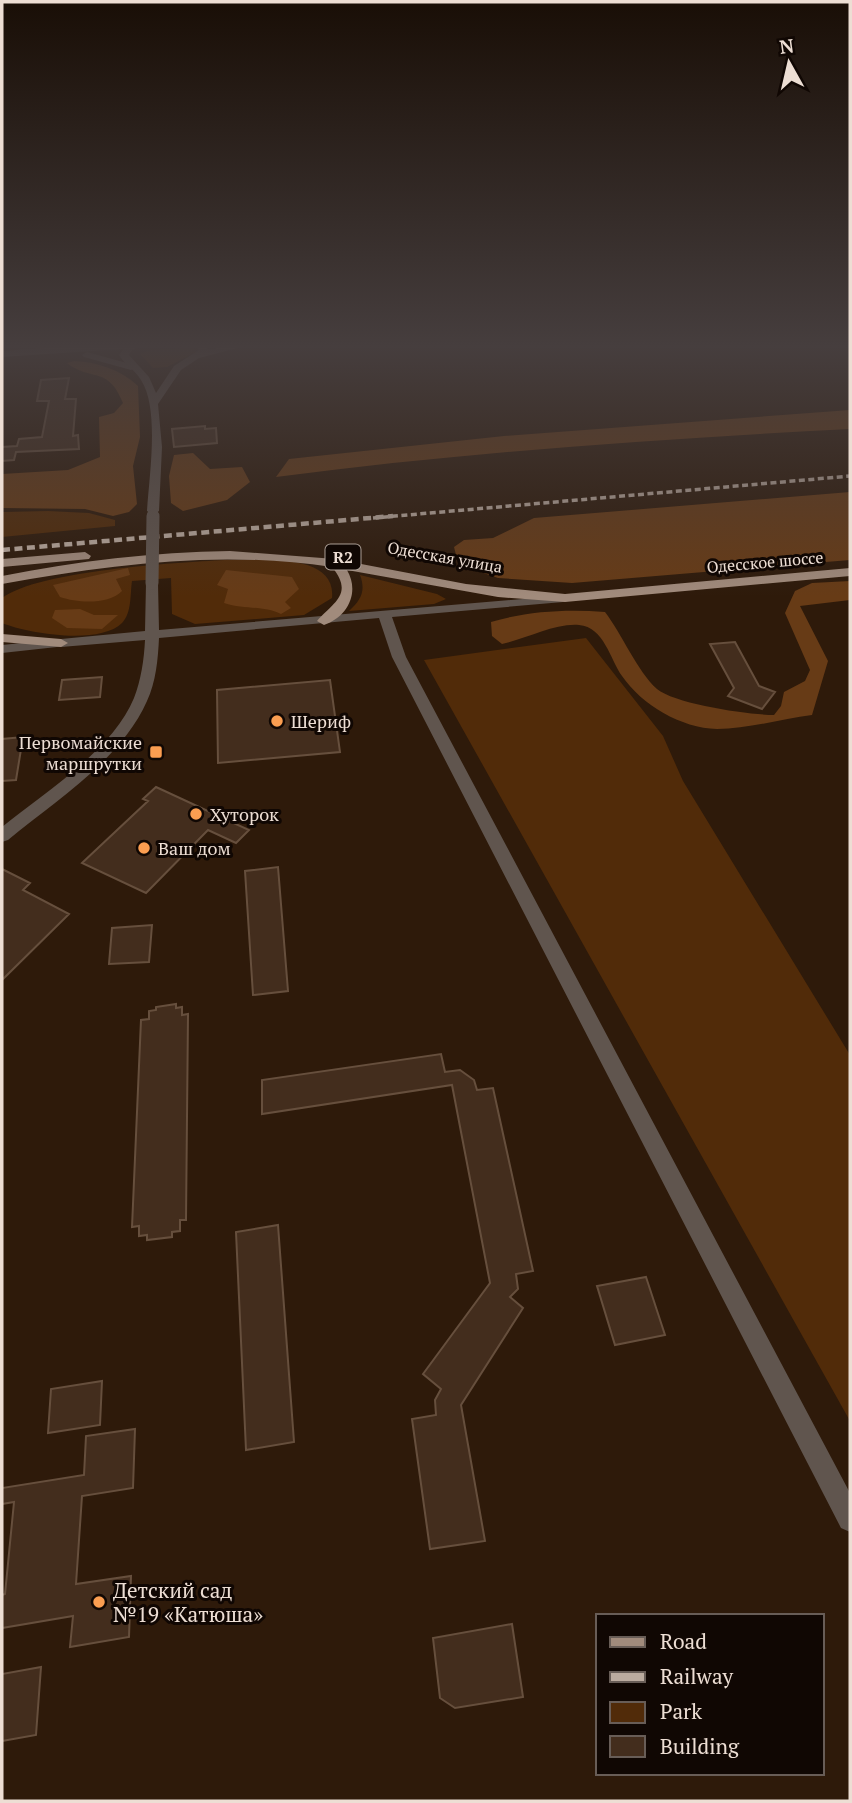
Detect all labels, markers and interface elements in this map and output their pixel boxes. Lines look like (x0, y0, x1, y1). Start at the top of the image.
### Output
north arrow (754, 28, 824, 98)
text: N (778, 32, 796, 59)
street label: Одесская улица (386, 536, 504, 578)
road number: R2 (326, 544, 360, 570)
street label: Одесское шоссе (706, 546, 824, 578)
place label: Шериф (291, 709, 351, 733)
marker: Шериф (269, 713, 285, 729)
place label: Первомайские маршрутки (19, 730, 142, 775)
marker: Первомайские маршрутки (148, 744, 164, 760)
place label: Хуторок (210, 802, 279, 826)
marker: Хуторок (188, 806, 204, 822)
place label: Ваш дом (158, 836, 231, 860)
marker: Ваш дом (136, 840, 152, 856)
place label: Детский сад №19 «Катюша» (113, 1576, 263, 1628)
marker: Детский сад №19 «Катюша» (91, 1594, 107, 1610)
legend (596, 1614, 824, 1775)
text: Road (660, 1627, 707, 1655)
text: Railway (660, 1662, 734, 1690)
text: Park (660, 1697, 702, 1725)
text: Building (660, 1732, 740, 1760)

